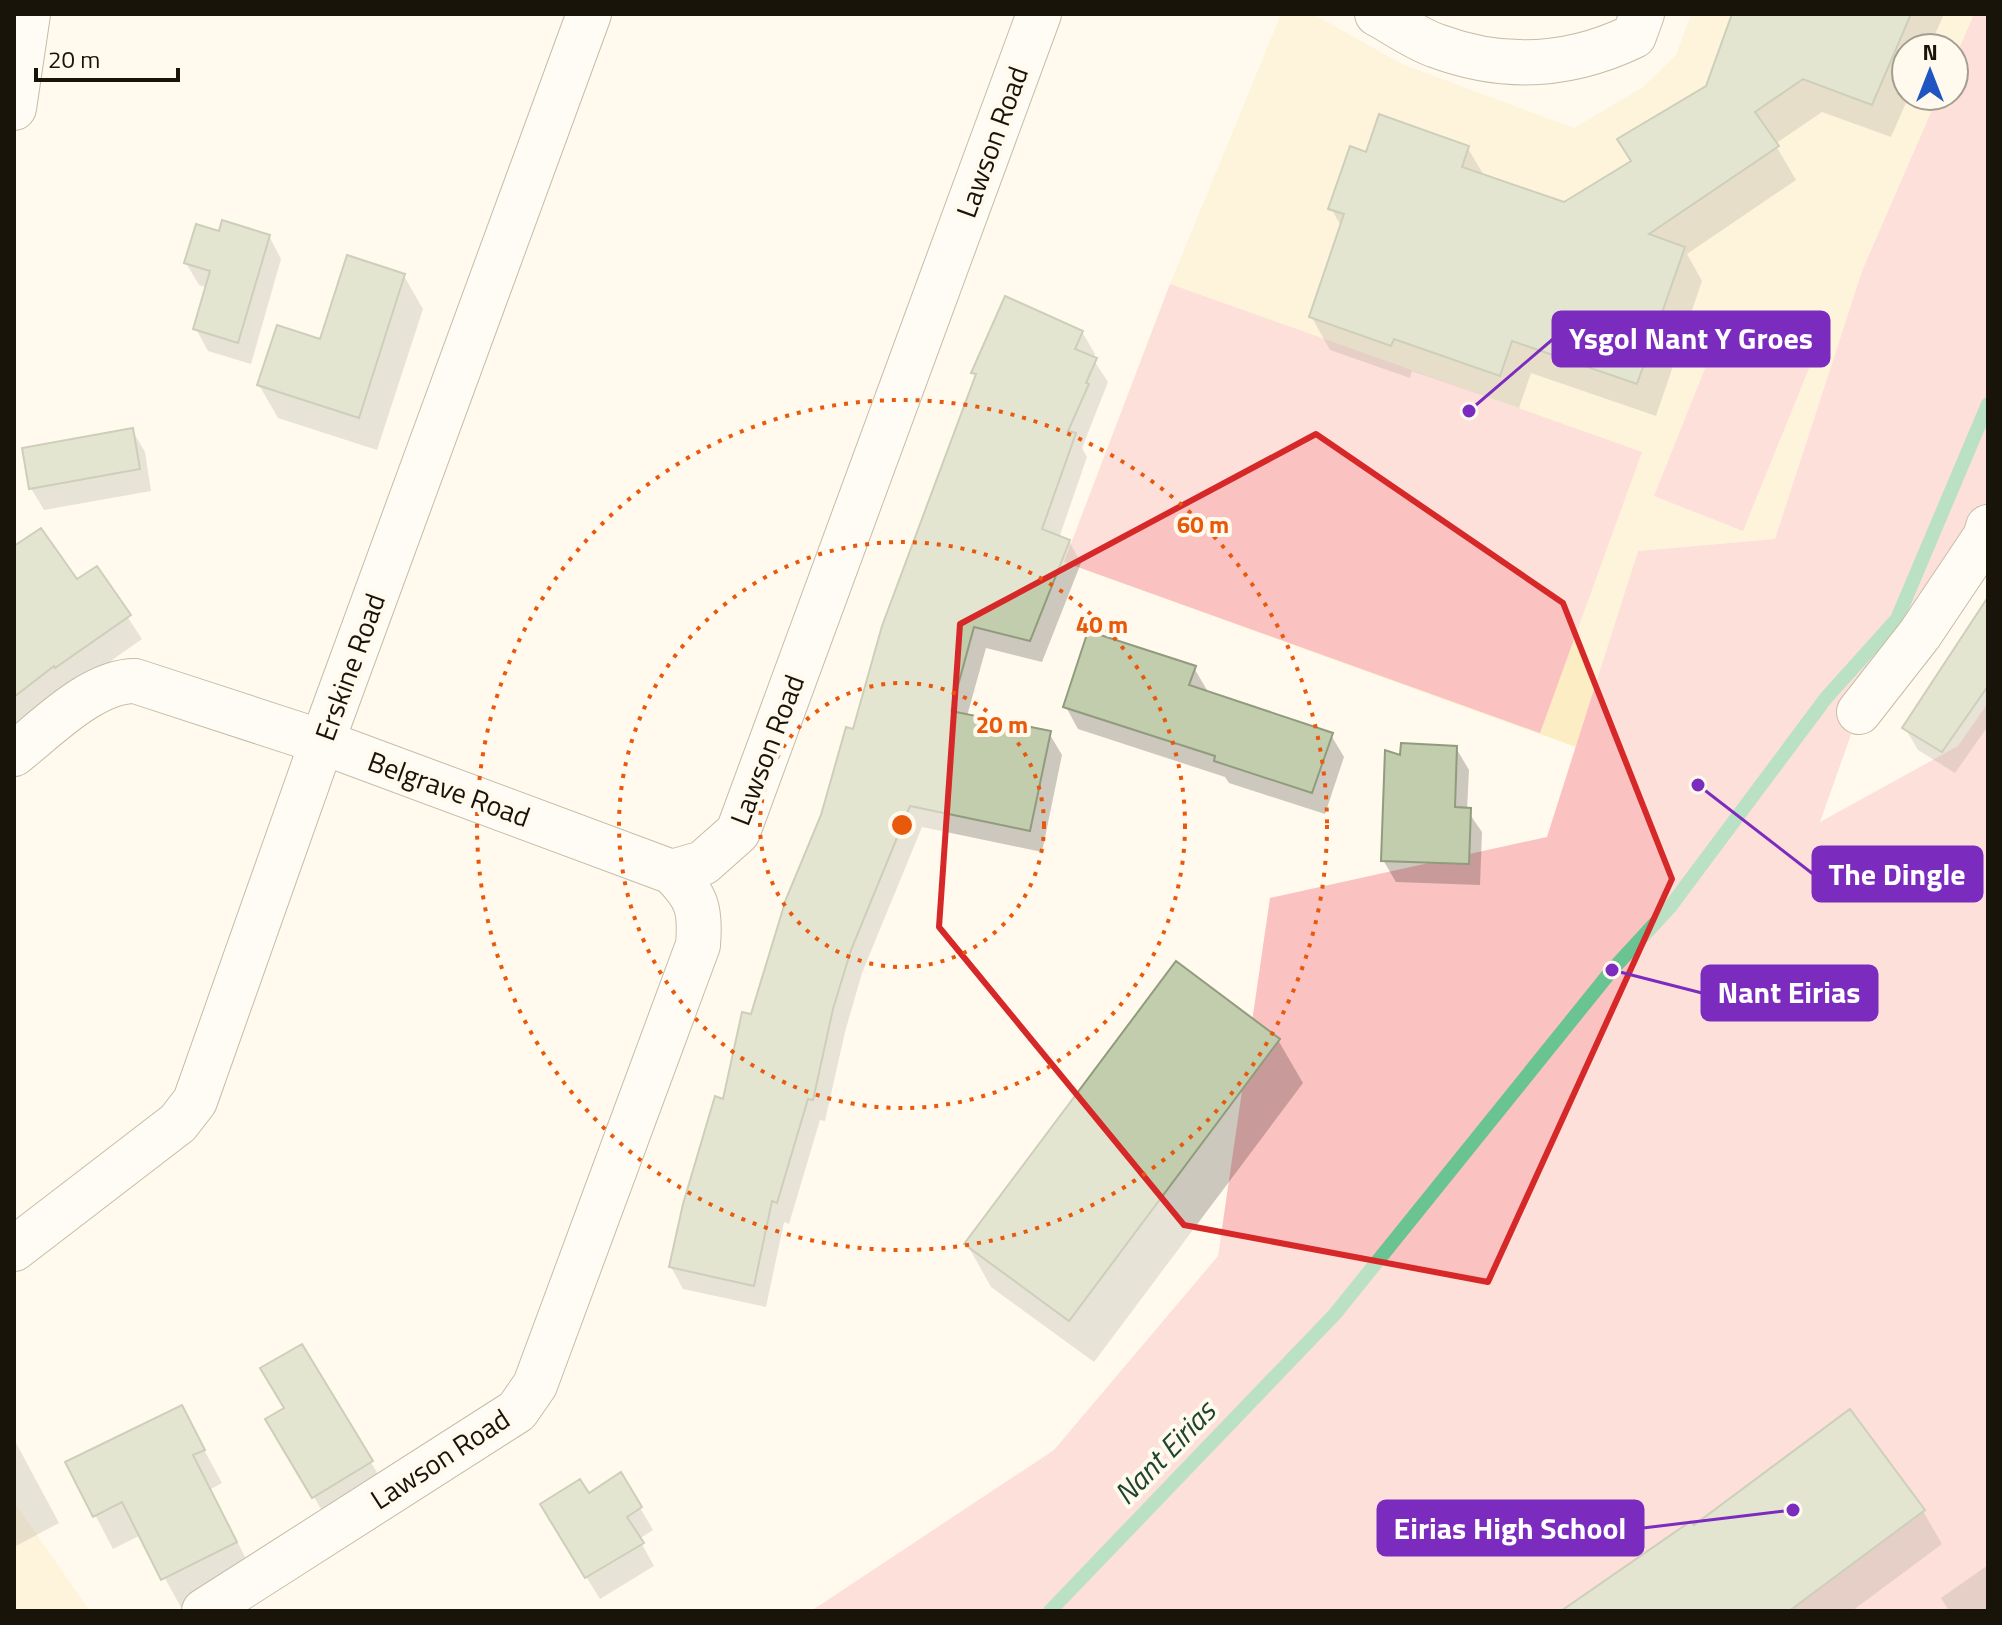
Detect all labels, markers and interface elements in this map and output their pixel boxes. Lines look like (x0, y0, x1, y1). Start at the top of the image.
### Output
scale bar (36, 32, 178, 82)
north arrow (1890, 32, 1970, 112)
text: N (1922, 35, 1938, 69)
text: 20 m (48, 41, 100, 77)
street label: Lawson Road (944, 60, 1039, 224)
callout: Ysgol Nant Y Groes (1553, 312, 1829, 366)
text: Ysgol Nant Y Groes (1569, 315, 1813, 361)
text: 60 m (1177, 506, 1229, 542)
street label: Erskine Road (303, 587, 396, 746)
text: 40 m (1076, 606, 1128, 642)
street label: Lawson Road (718, 668, 815, 831)
text: 20 m (976, 706, 1028, 742)
street label: Belgrave Road (362, 739, 536, 838)
centre of rings (888, 811, 916, 839)
callout: The Dingle (1813, 847, 1982, 901)
text: The Dingle (1828, 851, 1966, 897)
callout: Nant Eirias (1702, 966, 1877, 1020)
text: Nant Eirias (1718, 969, 1860, 1015)
water label: Nant Eirias (1103, 1388, 1227, 1515)
street label: Lawson Road (362, 1397, 518, 1520)
callout: Eirias High School (1378, 1501, 1643, 1555)
text: Eirias High School (1394, 1505, 1626, 1551)

